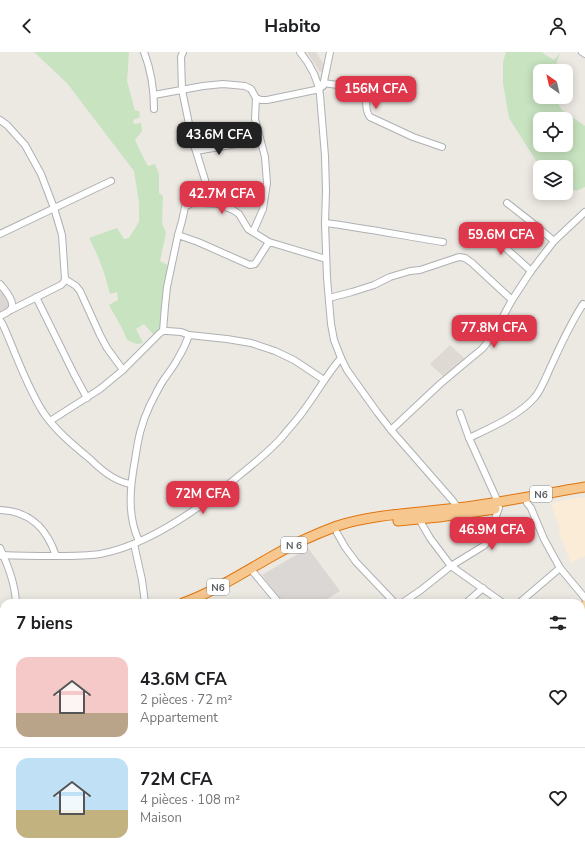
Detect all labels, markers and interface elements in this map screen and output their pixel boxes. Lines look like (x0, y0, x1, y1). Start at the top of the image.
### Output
text: Habito (264, 14, 321, 38)
icon: back (16, 15, 38, 37)
icon: person (547, 15, 569, 37)
north arrow (533, 64, 573, 104)
map controls (533, 64, 573, 200)
pin: 156M CFA (335, 76, 417, 110)
text: 156M CFA (344, 80, 408, 98)
button: locate (533, 112, 573, 152)
pin: 43.6M CFA (173, 122, 265, 156)
text: 43.6M CFA (186, 126, 252, 144)
button: layers (533, 160, 573, 200)
pin: 42.7M CFA (176, 181, 268, 215)
text: 42.7M CFA (189, 185, 255, 203)
pin: 59.6M CFA (455, 222, 547, 256)
text: 59.6M CFA (468, 226, 534, 244)
pin: 77.8M CFA (448, 315, 540, 349)
text: 77.8M CFA (461, 319, 527, 337)
pin: 72M CFA (166, 481, 240, 515)
text: 72M CFA (175, 485, 231, 503)
road number: N6 (530, 486, 552, 502)
pin: 46.9M CFA (446, 517, 538, 551)
text: 46.9M CFA (459, 521, 525, 539)
road number: N 6 (281, 537, 307, 553)
road number: N6 (207, 579, 229, 595)
text: 7 biens (16, 612, 73, 635)
icon: filters (547, 612, 569, 634)
text: 43.6M CFA (140, 668, 227, 691)
icon: home (48, 673, 96, 721)
icon: heart (547, 686, 569, 708)
text: 2 pièces · 72 m² (140, 691, 232, 709)
text: Appartement (140, 709, 218, 727)
text: 72M CFA (140, 768, 213, 791)
icon: home (48, 774, 96, 822)
icon: heart (547, 787, 569, 809)
text: 4 pièces · 108 m² (140, 791, 240, 809)
text: Maison (140, 809, 182, 827)

